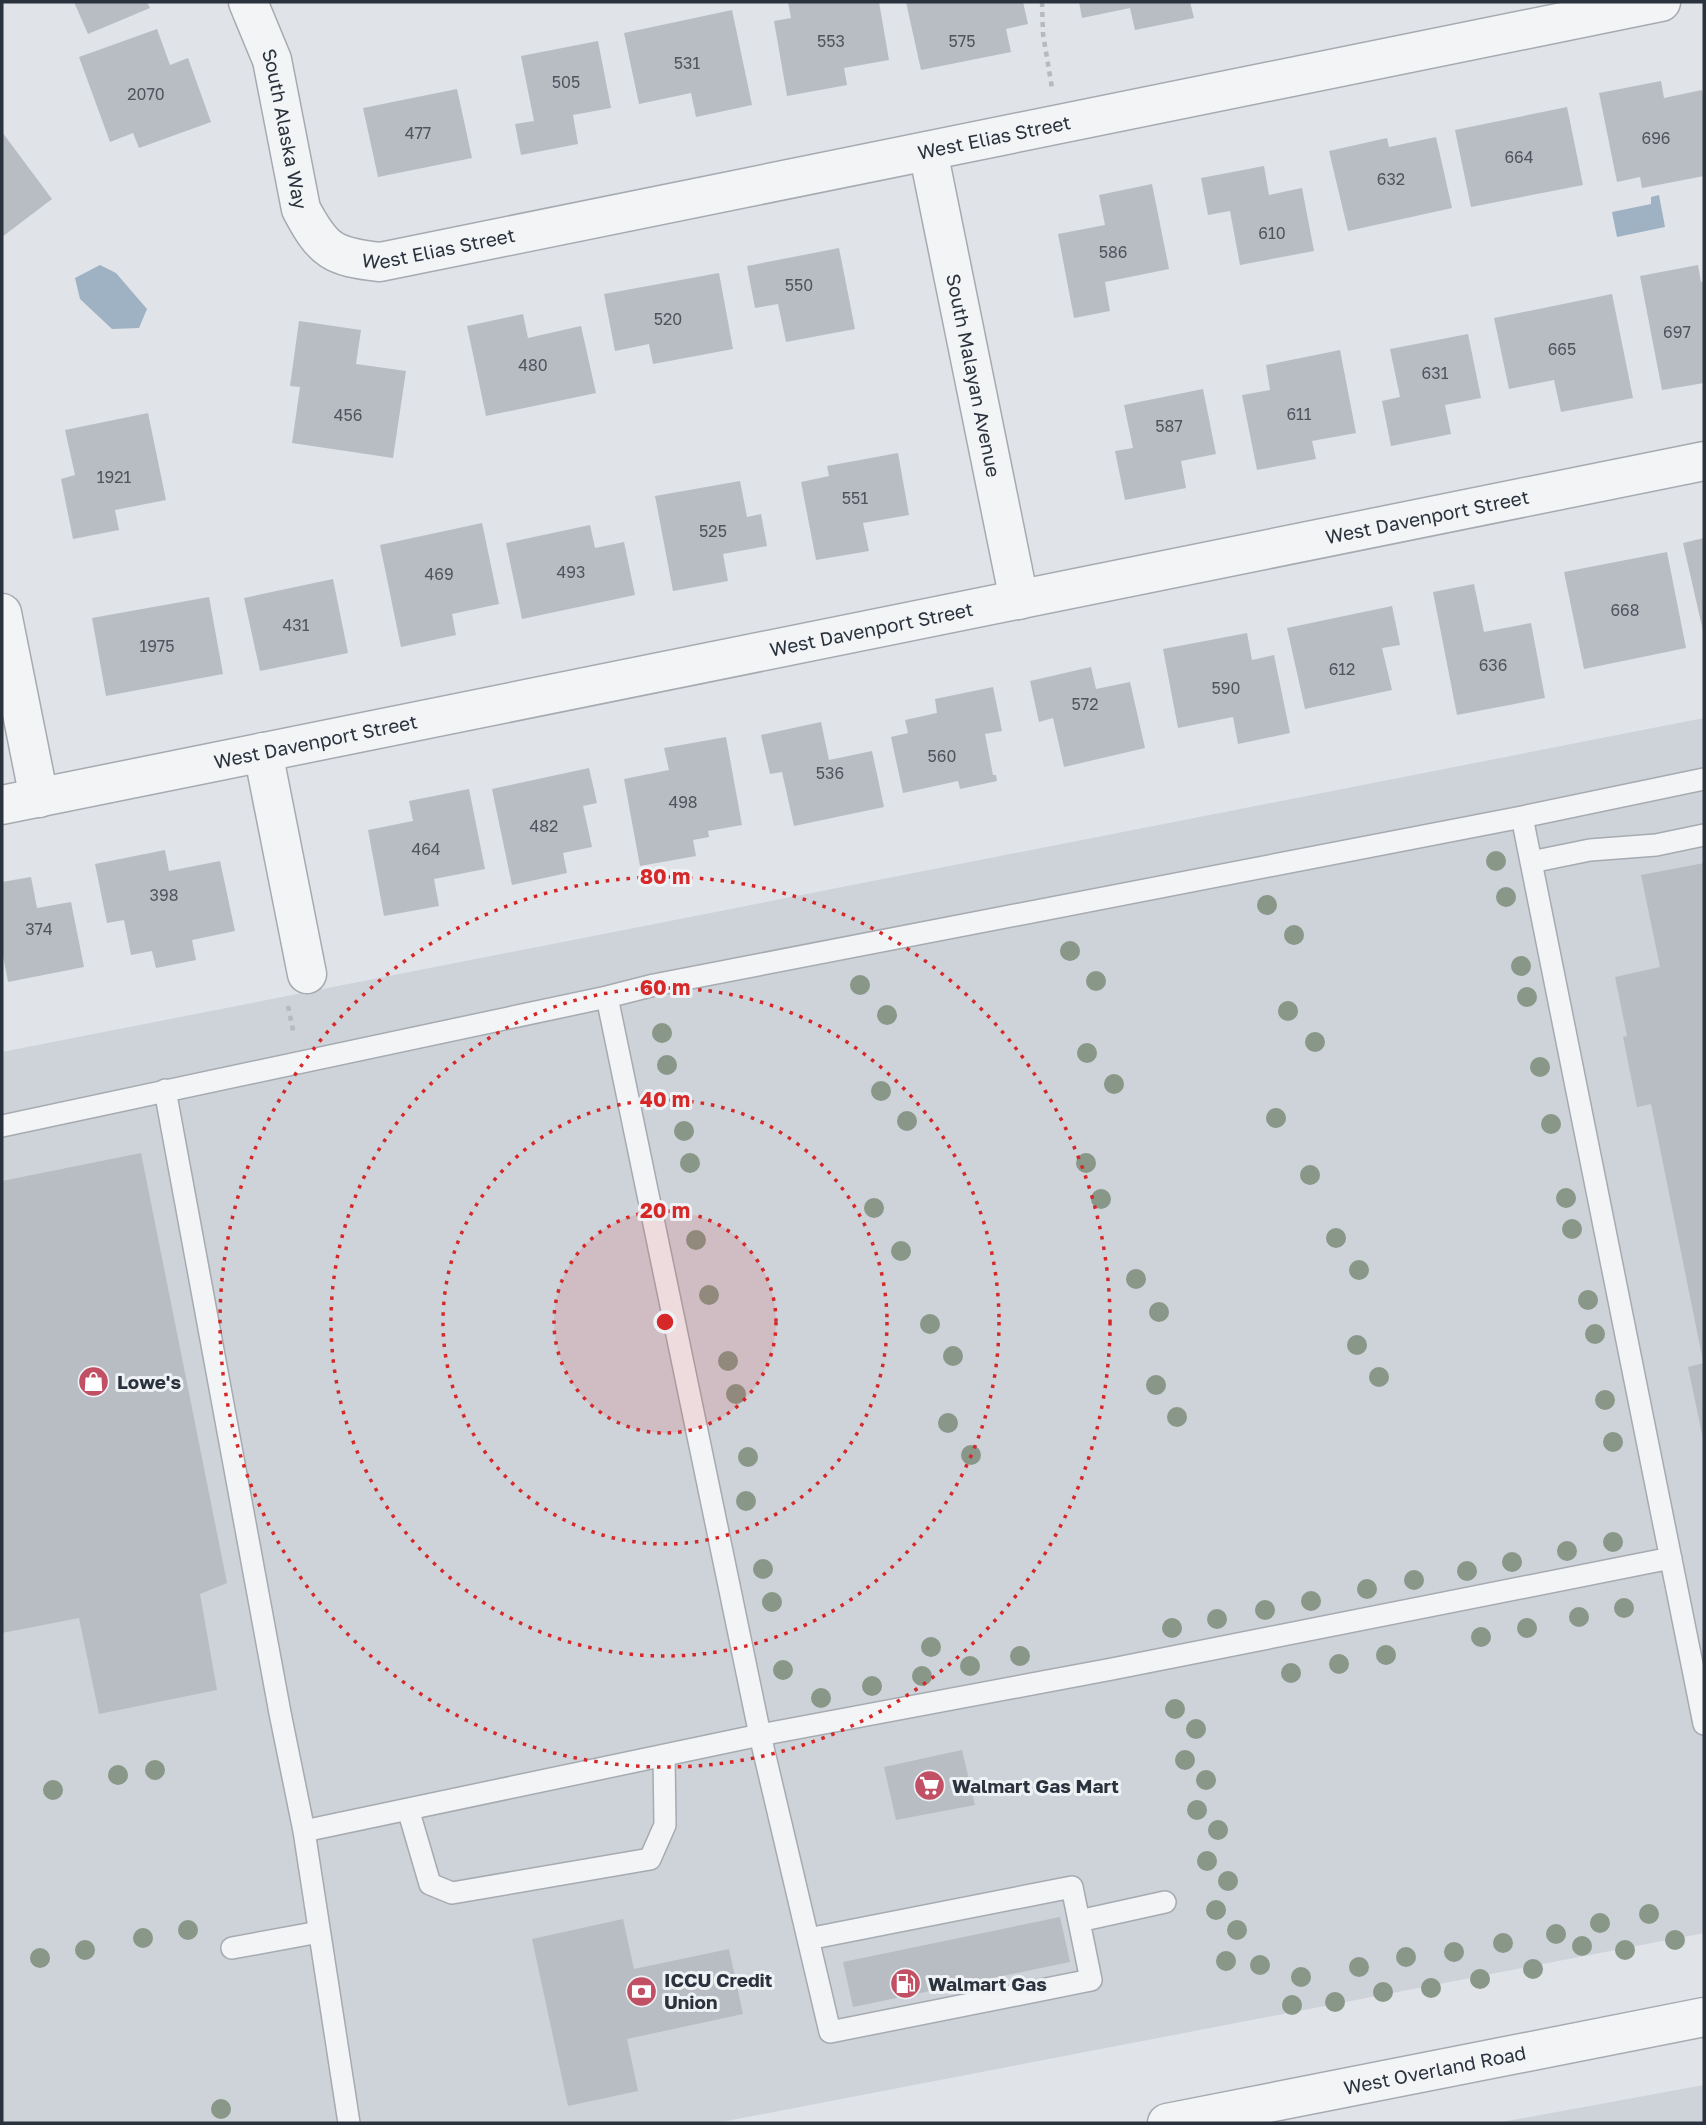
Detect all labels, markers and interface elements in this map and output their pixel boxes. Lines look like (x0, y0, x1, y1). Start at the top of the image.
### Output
house number: 553 (817, 31, 845, 51)
house number: 575 (948, 31, 976, 51)
street label: South Alaska Way (258, 45, 313, 211)
house number: 531 (674, 53, 700, 73)
house number: 505 (552, 72, 580, 92)
house number: 2070 (127, 84, 165, 104)
street label: West Elias Street (915, 110, 1073, 164)
house number: 477 (405, 123, 431, 143)
house number: 696 (1641, 128, 1671, 148)
house number: 664 (1504, 147, 1534, 167)
house number: 632 (1377, 169, 1405, 189)
street label: West Elias Street (361, 223, 517, 273)
house number: 610 (1258, 223, 1286, 243)
house number: 586 (1099, 242, 1127, 262)
street label: South Malayan Avenue (942, 272, 1006, 479)
house number: 550 (785, 275, 813, 295)
house number: 520 (654, 309, 682, 329)
house number: 697 (1663, 322, 1691, 342)
house number: 665 (1548, 339, 1576, 359)
house number: 480 (518, 355, 548, 375)
house number: 631 (1422, 363, 1449, 383)
house number: 611 (1286, 404, 1312, 424)
house number: 456 (334, 405, 362, 425)
house number: 587 (1155, 416, 1183, 436)
house number: 1921 (97, 467, 131, 487)
street label: West Davenport Street (1323, 485, 1531, 548)
house number: 551 (842, 488, 868, 508)
house number: 525 (699, 521, 727, 541)
house number: 493 (557, 562, 585, 582)
house number: 469 (424, 564, 454, 584)
street label: West Davenport Street (768, 597, 975, 661)
house number: 668 (1610, 600, 1640, 620)
house number: 431 (283, 615, 310, 635)
house number: 1975 (139, 636, 175, 656)
house number: 636 (1479, 655, 1507, 675)
house number: 612 (1329, 659, 1355, 679)
house number: 590 (1212, 678, 1240, 698)
house number: 572 (1071, 694, 1099, 714)
street label: West Davenport Street (212, 709, 419, 773)
house number: 560 (928, 746, 956, 766)
house number: 536 (816, 763, 844, 783)
house number: 498 (668, 792, 698, 812)
house number: 482 (530, 816, 558, 836)
house number: 464 (411, 839, 441, 859)
text: 80 m (640, 863, 690, 889)
house number: 398 (150, 885, 178, 905)
house number: 374 (25, 919, 53, 939)
text: 60 m (640, 974, 690, 1000)
text: 40 m (640, 1086, 690, 1112)
text: 20 m (640, 1197, 690, 1223)
centre of rings (653, 1310, 677, 1334)
shop icon: Lowe's (77, 1365, 111, 1399)
place label: Lowe's (117, 1370, 181, 1393)
supermarket icon: Walmart Gas Mart (912, 1769, 946, 1803)
place label: Walmart Gas Mart (952, 1774, 1119, 1797)
fuel station icon: Walmart Gas (888, 1967, 922, 2001)
place label: ICCU Credit Union (664, 1968, 773, 2013)
place label: Walmart Gas (928, 1972, 1047, 1995)
bank icon: ICCU Credit Union (624, 1974, 658, 2008)
street label: West Overland Road (1342, 2040, 1528, 2099)

